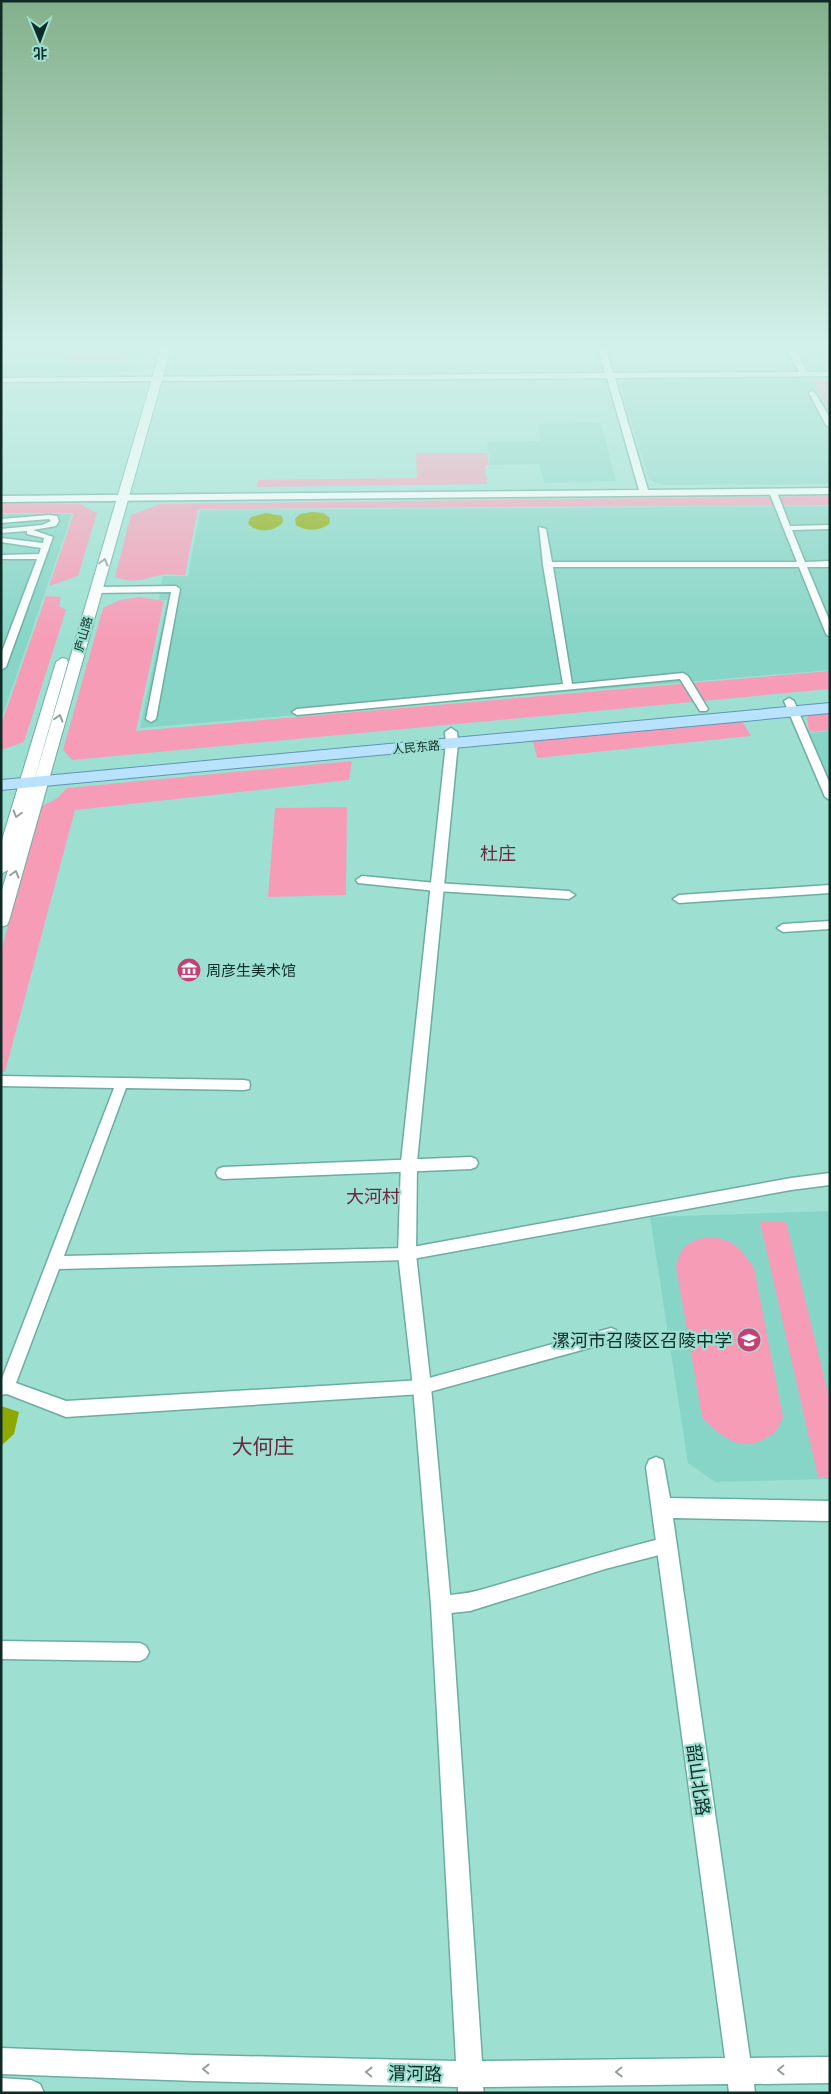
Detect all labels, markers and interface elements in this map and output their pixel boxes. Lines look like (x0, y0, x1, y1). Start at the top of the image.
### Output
north arrow (15, 15, 65, 65)
text: 北 (33, 45, 47, 61)
one-way arrow (98, 558, 108, 566)
street label: 庐山路 (72, 615, 94, 653)
one-way arrow (53, 714, 64, 722)
street label: 人民东路 (392, 738, 440, 756)
one-way arrow (13, 809, 23, 817)
district label: 杜庄 (480, 843, 516, 863)
one-way arrow (9, 871, 19, 879)
museum icon: 周彦生美术馆 (176, 957, 202, 983)
place label: 周彦生美术馆 (206, 962, 296, 979)
district label: 大河村 (346, 1186, 400, 1206)
school or university icon: 漯河市召陵区召陵中学 (736, 1327, 762, 1353)
place label: 漯河市召陵区召陵中学 (552, 1330, 732, 1350)
district label: 大何庄 (232, 1434, 295, 1458)
street label: 韶山北路 (684, 1743, 714, 1817)
street label: 渭河路 (388, 2063, 442, 2083)
one-way arrow (202, 2064, 210, 2074)
one-way arrow (777, 2065, 785, 2076)
one-way arrow (364, 2067, 372, 2077)
one-way arrow (614, 2067, 622, 2078)

